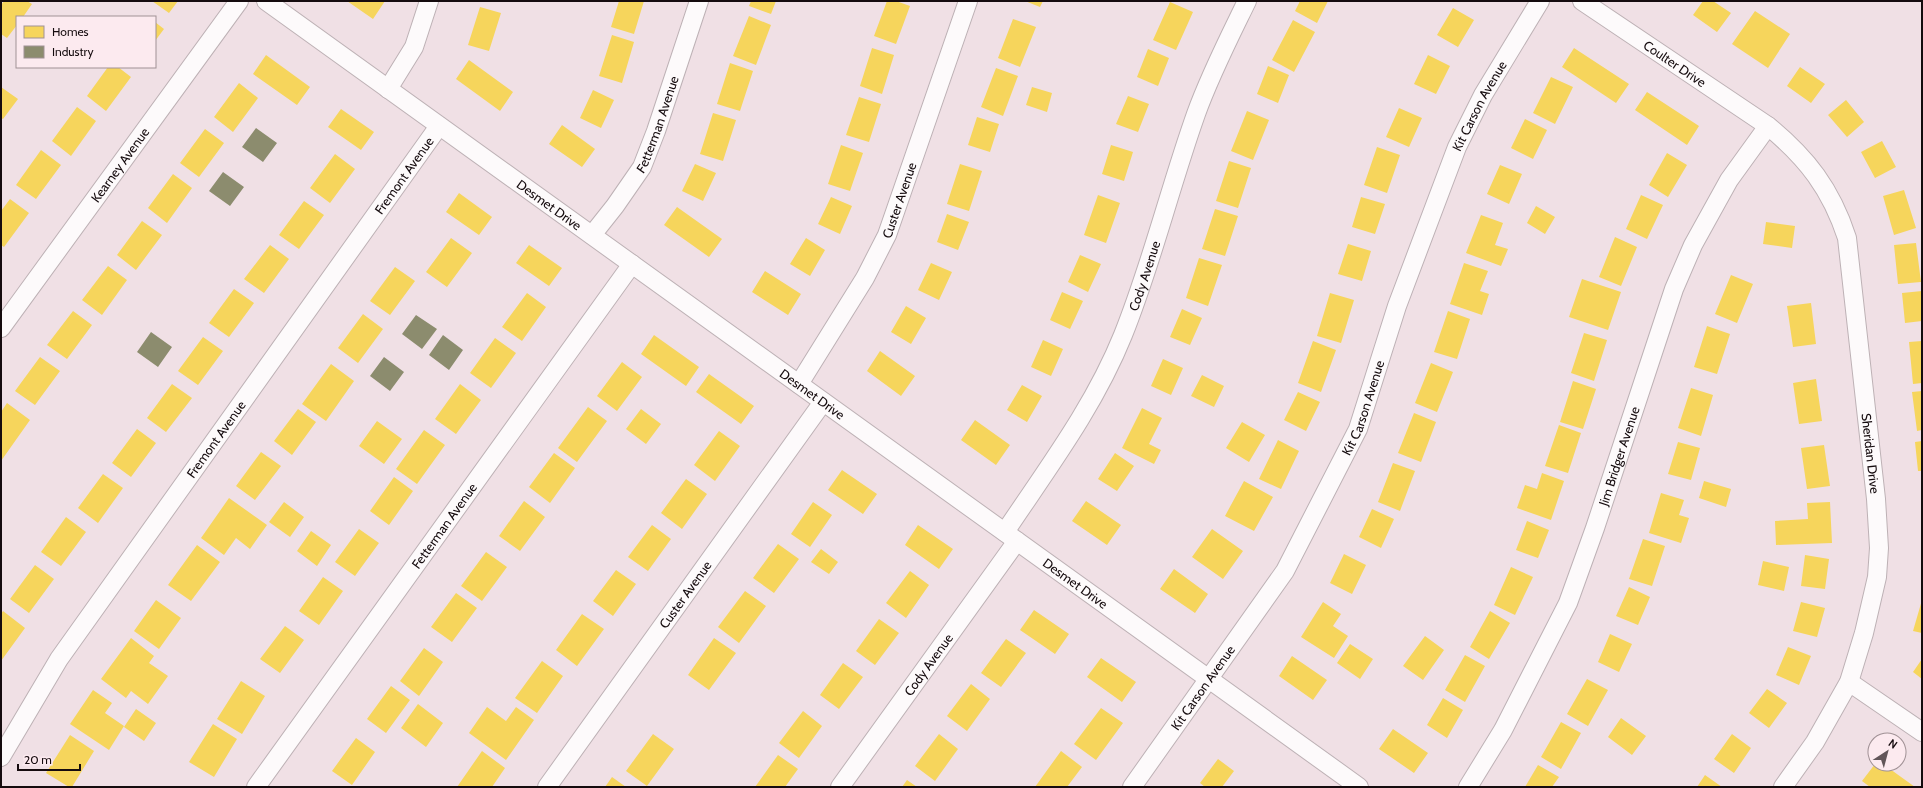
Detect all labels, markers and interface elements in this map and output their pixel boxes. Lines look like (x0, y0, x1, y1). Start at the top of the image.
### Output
legend (16, 16, 156, 68)
text: Homes (52, 24, 89, 39)
street label: Coulter Drive (1641, 37, 1710, 90)
text: Industry (52, 44, 93, 59)
street label: Kit Carson Avenue (1448, 58, 1510, 154)
street label: Fetterman Avenue (632, 73, 682, 176)
street label: Kearney Avenue (87, 124, 153, 205)
street label: Fremont Avenue (371, 133, 437, 217)
street label: Custer Avenue (879, 160, 920, 240)
street label: Desmet Drive (514, 176, 585, 234)
street label: Cody Avenue (1125, 238, 1163, 313)
street label: Kit Carson Avenue (1338, 358, 1387, 458)
street label: Desmet Drive (777, 365, 848, 423)
street label: Fremont Avenue (183, 397, 249, 481)
street label: Jim Bridger Avenue (1595, 404, 1643, 509)
street label: Sheridan Drive (1859, 412, 1883, 495)
street label: Fetterman Avenue (408, 479, 480, 571)
street label: Desmet Drive (1040, 554, 1111, 612)
street label: Custer Avenue (655, 557, 715, 631)
street label: Cody Avenue (900, 630, 956, 699)
street label: Kit Carson Avenue (1167, 642, 1238, 733)
north arrow (1867, 732, 1907, 772)
text: N (1886, 736, 1900, 752)
scale bar (18, 746, 80, 772)
text: 20 m (24, 752, 52, 767)

